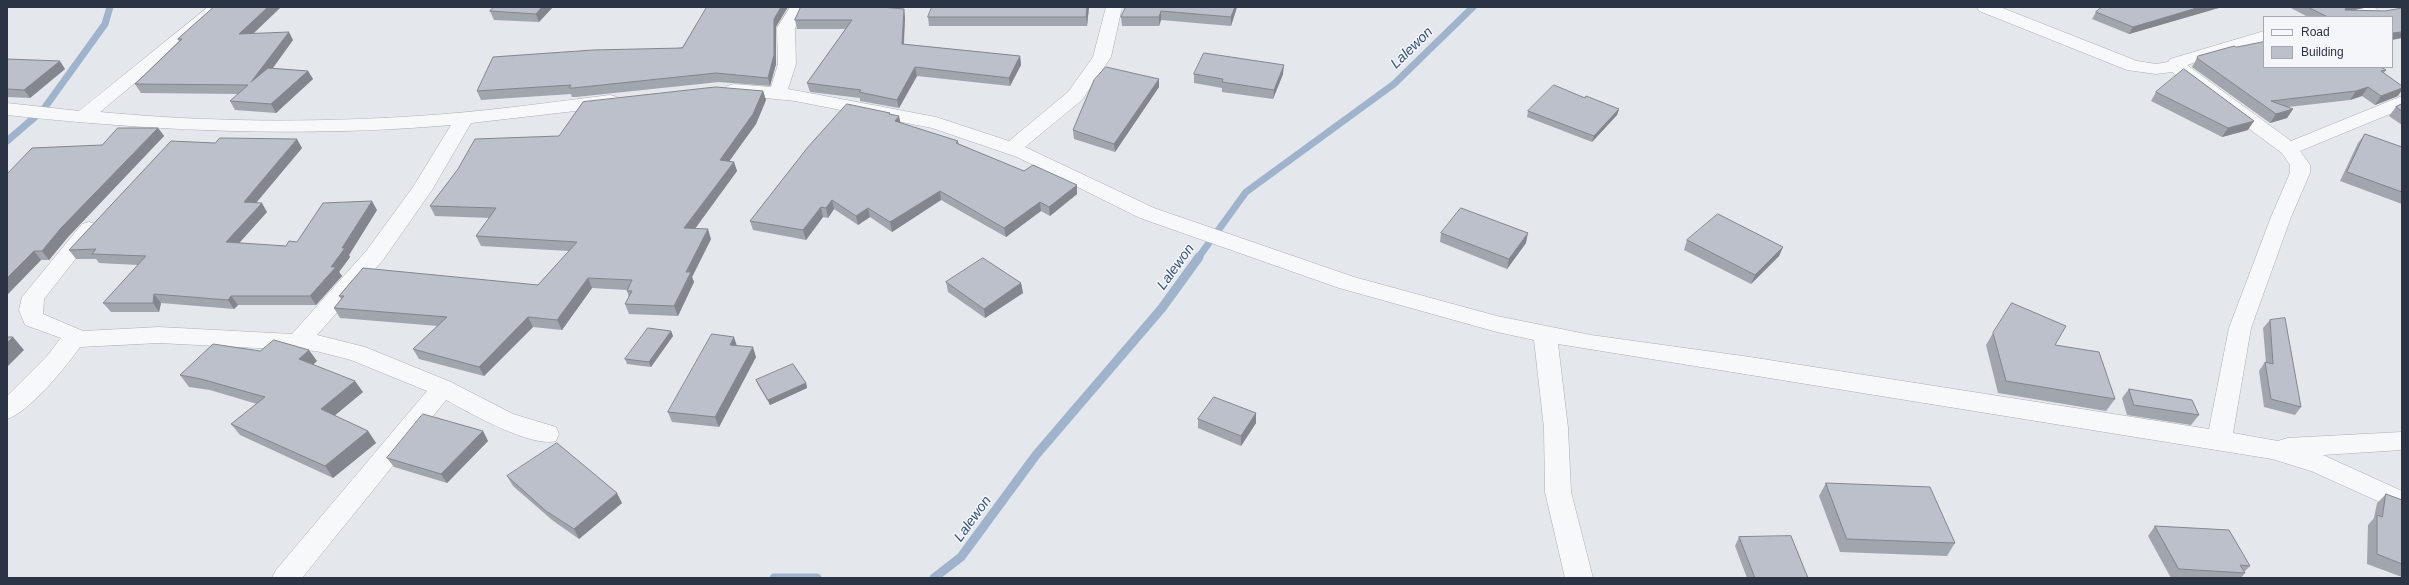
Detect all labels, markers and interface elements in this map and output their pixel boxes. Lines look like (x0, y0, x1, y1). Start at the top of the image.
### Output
legend (2263, 16, 2393, 68)
water label: Lalewon (1387, 24, 1437, 72)
text: Road (2301, 25, 2330, 39)
text: Building (2301, 45, 2344, 59)
water label: Lalewon (1154, 241, 1198, 293)
water label: Lalewon (951, 493, 995, 545)

